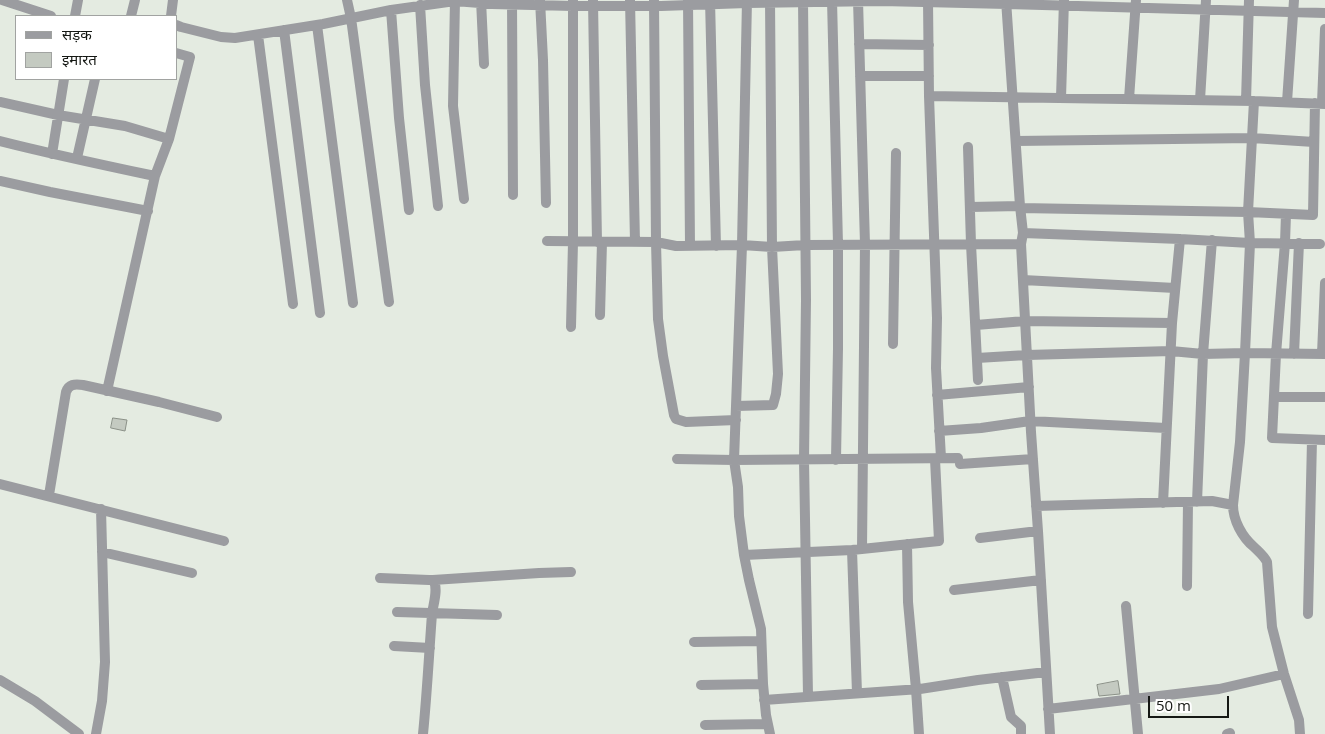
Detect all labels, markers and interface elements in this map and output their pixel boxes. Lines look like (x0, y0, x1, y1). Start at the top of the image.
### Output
legend (15, 15, 178, 80)
text: सड़क (62, 24, 92, 44)
text: इमारत (62, 49, 97, 69)
scale bar (1150, 686, 1231, 718)
text: 50 m (1156, 695, 1191, 715)

